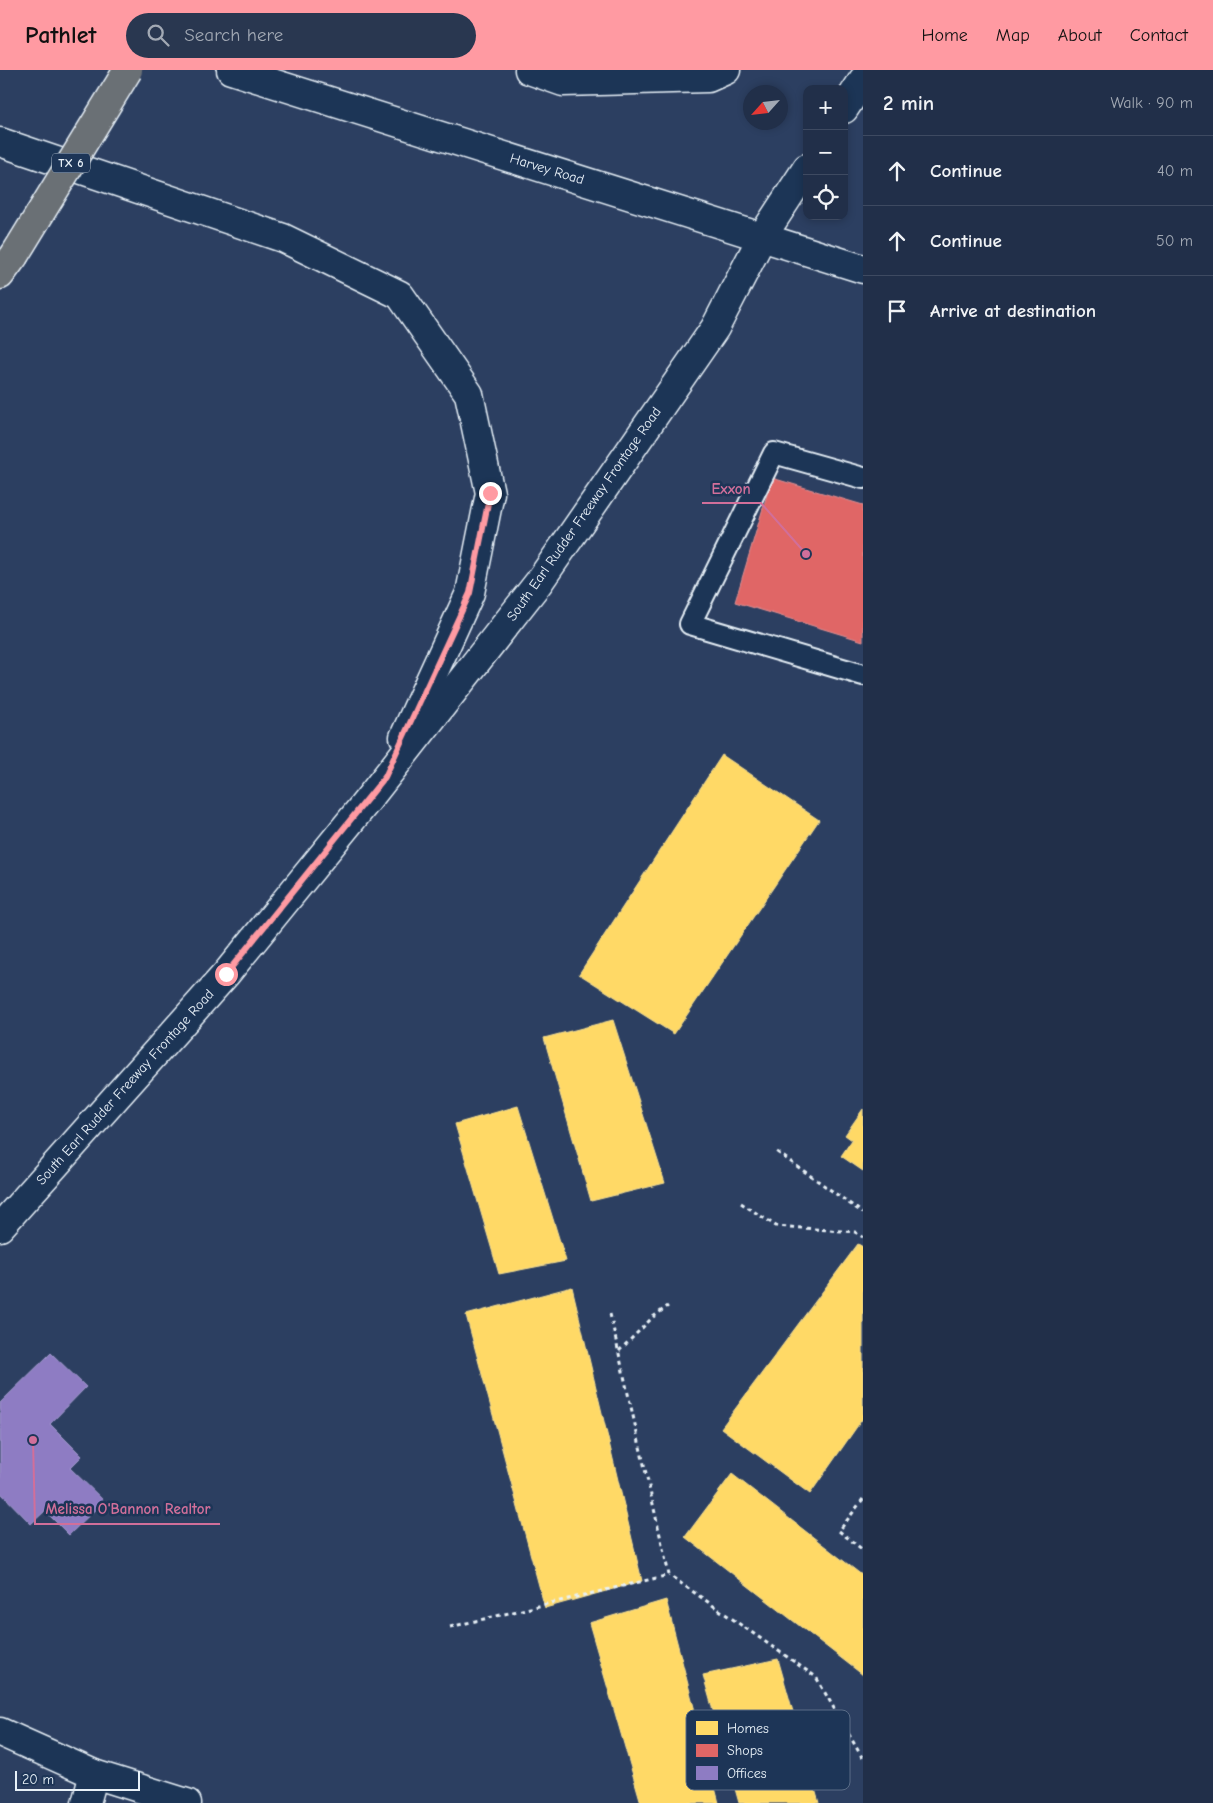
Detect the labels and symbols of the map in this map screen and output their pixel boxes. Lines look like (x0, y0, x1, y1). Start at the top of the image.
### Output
north arrow (743, 85, 788, 130)
street label: Harvey Road (508, 150, 586, 188)
road number: TX 6 (52, 154, 90, 172)
street label: South Earl Rudder Freeway Frontage Road (503, 404, 665, 624)
callout: Exxon (702, 473, 761, 503)
text: Exxon (711, 480, 751, 498)
route end (479, 482, 502, 505)
route start (215, 963, 238, 986)
street label: South Earl Rudder Freeway Frontage Road (33, 986, 217, 1188)
callout: Melissa O'Bannon Realtor (35, 1494, 220, 1524)
text: Melissa O'Bannon Realtor (46, 1500, 210, 1518)
legend (686, 1710, 850, 1790)
text: Homes (727, 1720, 769, 1737)
text: Shops (727, 1742, 763, 1759)
text: Offices (727, 1765, 767, 1782)
scale bar (15, 1768, 140, 1791)

